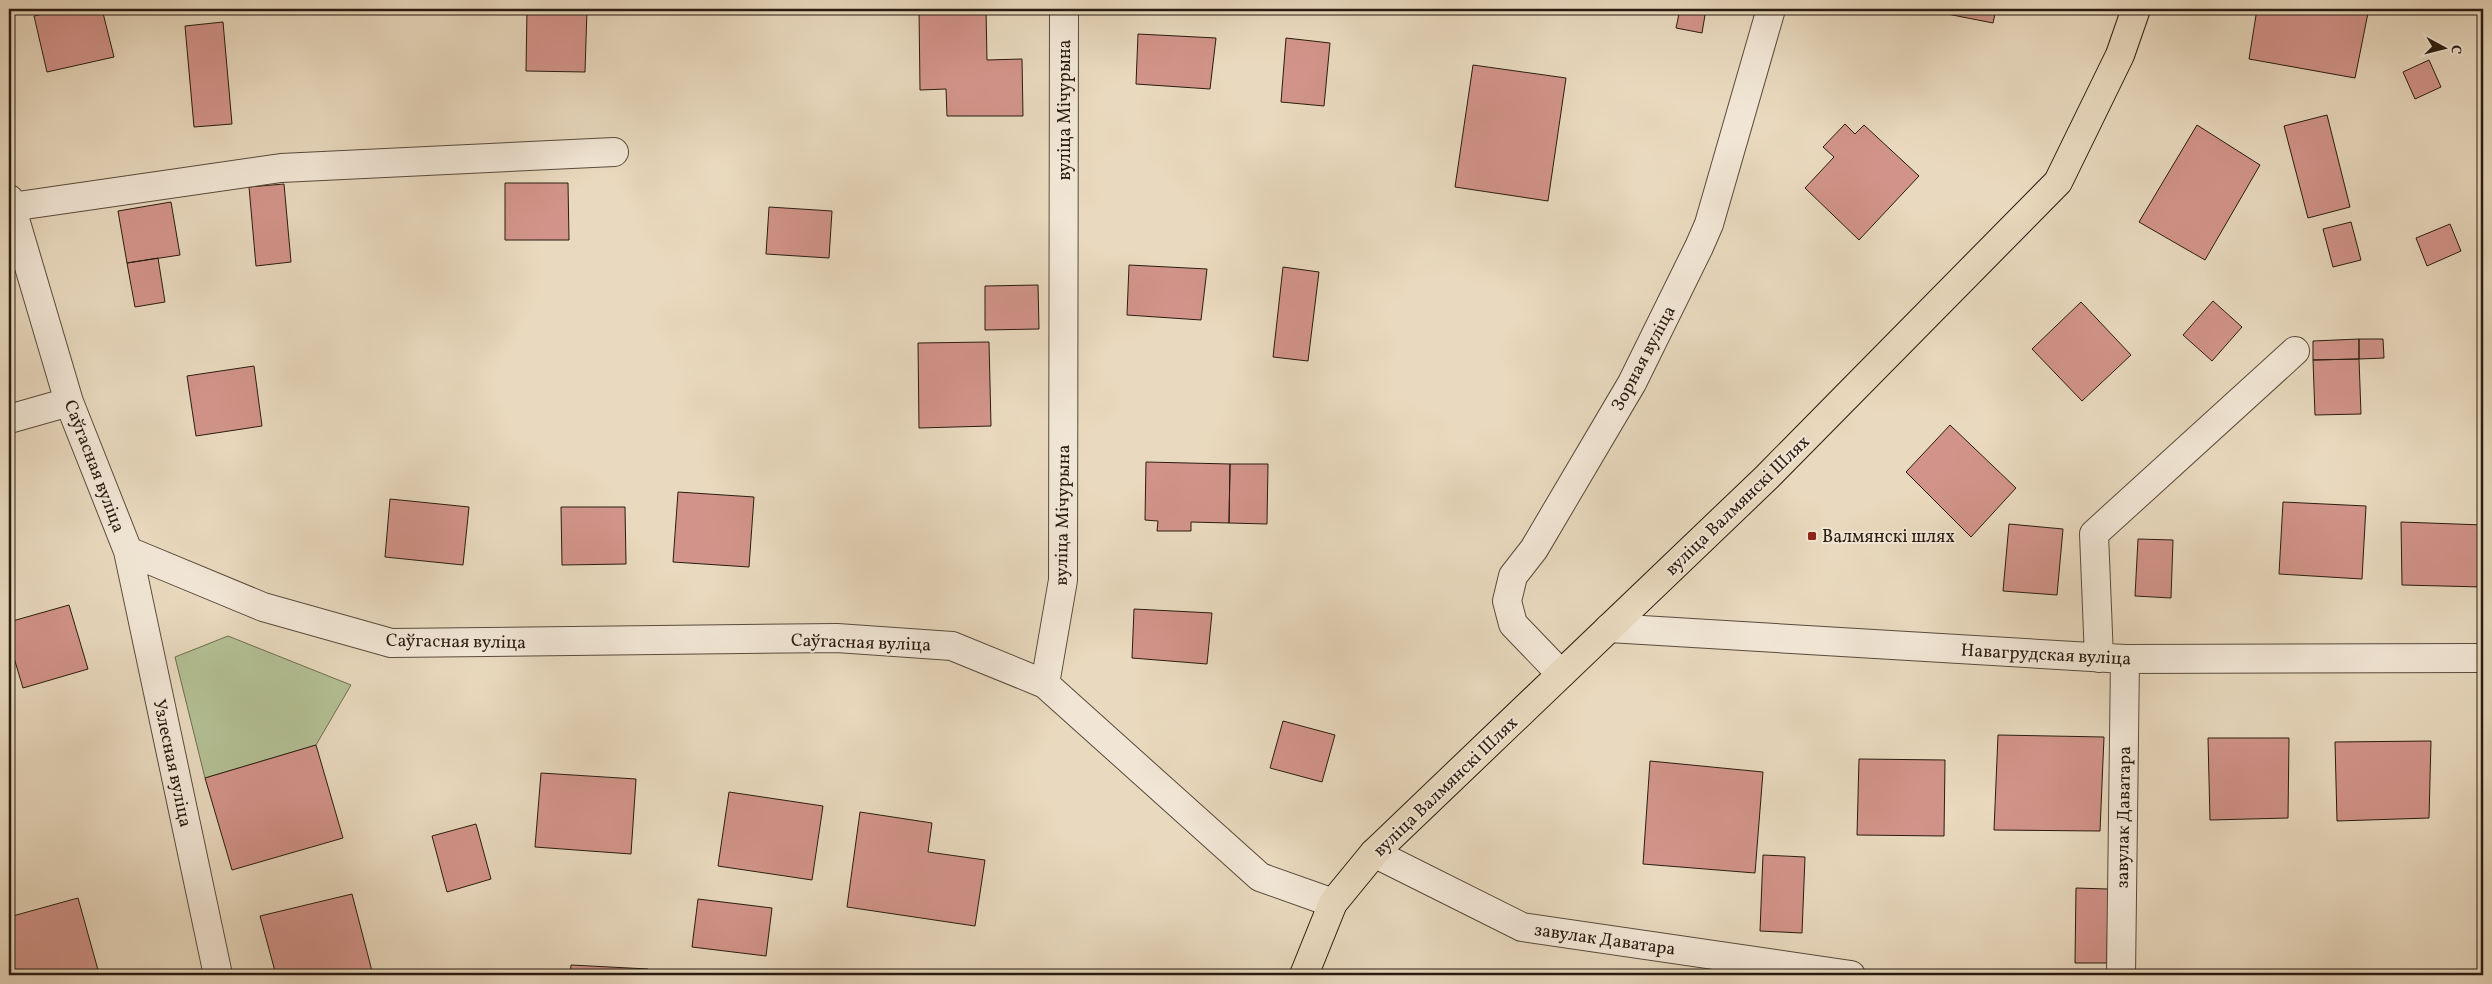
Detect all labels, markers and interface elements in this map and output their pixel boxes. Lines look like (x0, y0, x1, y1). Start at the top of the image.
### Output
north arrow (2420, 22, 2470, 72)
street label: вуліца Мічурына (1053, 39, 1078, 181)
text: С (2445, 44, 2465, 55)
street label: Зорная вуліца (1606, 302, 1683, 416)
street label: Саўгасная вуліца (57, 397, 130, 537)
street label: вуліца Валмянскі Шлях (1660, 430, 1816, 582)
street label: вуліца Мічурына (1050, 444, 1077, 586)
place label: Валмянскі шлях (1822, 525, 1955, 550)
marker: Валмянскі шлях (1806, 530, 1818, 542)
street label: Саўгасная вуліца (386, 629, 526, 656)
street label: Саўгасная вуліца (790, 629, 932, 658)
street label: Навагрудская вуліца (1960, 639, 2132, 672)
street label: Узлесная вуліца (146, 697, 197, 830)
street label: вуліца Валмянскі Шлях (1368, 711, 1524, 863)
street label: завулак Даватара (2111, 746, 2138, 888)
street label: завулак Даватара (1533, 918, 1677, 963)

